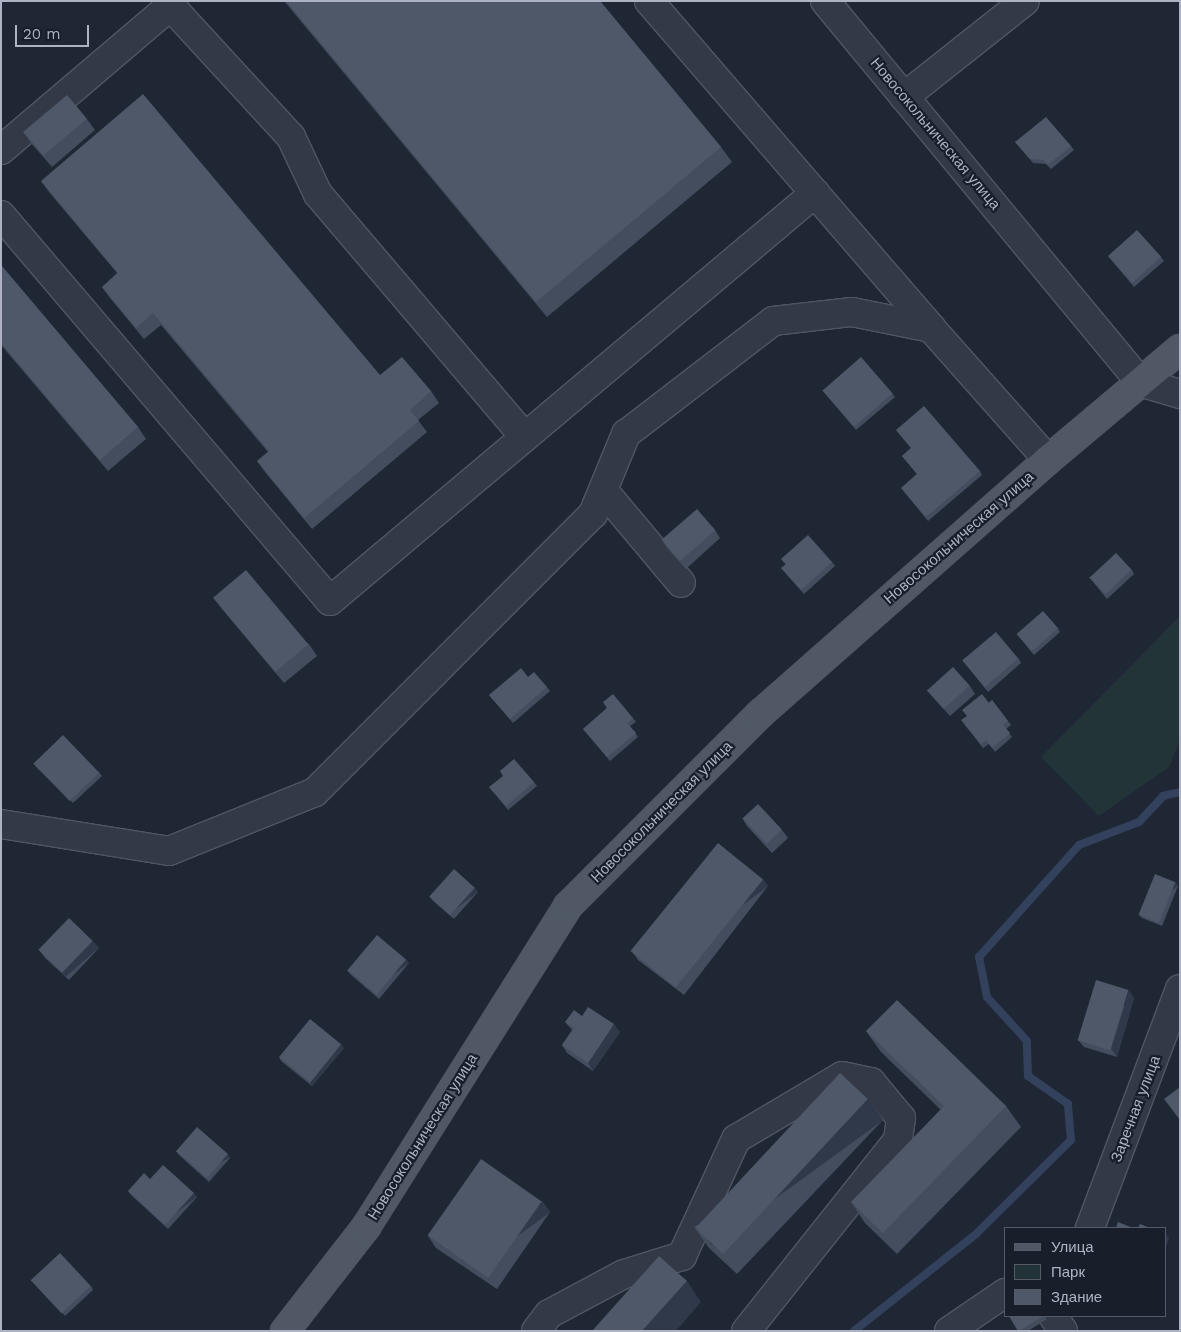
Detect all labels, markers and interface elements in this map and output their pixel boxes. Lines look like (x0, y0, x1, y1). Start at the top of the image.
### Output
scale bar (18, 15, 91, 47)
text: 20 m (23, 25, 61, 43)
street label: Новосокольническая улица (866, 54, 1004, 214)
street label: Новосокольническая улица (880, 468, 1038, 608)
street label: Новосокольническая улица (588, 738, 736, 886)
street label: Новосокольническая улица (364, 1051, 482, 1223)
street label: Заречная улица (1107, 1053, 1165, 1165)
legend (1004, 1227, 1166, 1317)
text: Улица (1051, 1238, 1094, 1256)
text: Парк (1051, 1263, 1085, 1281)
text: Здание (1051, 1288, 1102, 1306)

